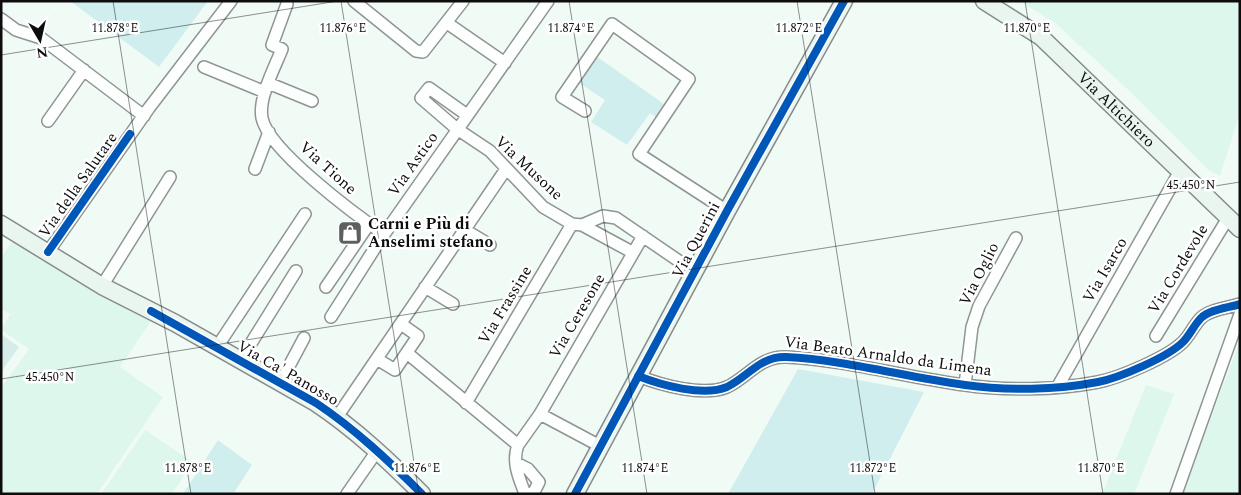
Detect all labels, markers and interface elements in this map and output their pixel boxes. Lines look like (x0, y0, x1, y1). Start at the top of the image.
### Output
north arrow (15, 15, 65, 65)
text: 11.878°E (92, 19, 138, 38)
text: 11.876°E (320, 19, 366, 38)
text: 11.874°E (548, 19, 594, 38)
text: 11.872°E (776, 19, 822, 38)
text: 11.870°E (1004, 19, 1050, 38)
text: N (35, 41, 49, 64)
street label: Via Altichiero (1072, 66, 1161, 153)
street label: Via della Salutare (32, 127, 124, 243)
street label: Via Astico (382, 127, 444, 201)
street label: Via Musone (490, 130, 568, 206)
street label: Via Tione (294, 136, 362, 200)
text: 45.450°N (1167, 176, 1215, 195)
street label: Via Querini (666, 197, 726, 283)
place label: Carni e Più di Anselimi stefano (368, 212, 493, 254)
shop icon: Carni e Più di Anselimi stefano (337, 220, 363, 246)
street label: Via Cordevole (1142, 220, 1214, 318)
street label: Via Isarco (1077, 233, 1133, 307)
street label: Via Oglio (953, 238, 1005, 310)
street label: Via Frassine (472, 261, 538, 349)
street label: Via Ceresone (543, 269, 611, 363)
street label: Via Beato Arnaldo da Limena (783, 330, 994, 382)
street label: Via Ca' Panosso (233, 334, 343, 412)
text: 45.450°N (26, 368, 74, 387)
text: 11.878°E (165, 459, 211, 478)
text: 11.876°E (394, 459, 440, 478)
text: 11.874°E (622, 459, 668, 478)
text: 11.872°E (850, 459, 896, 478)
text: 11.870°E (1078, 459, 1124, 478)

